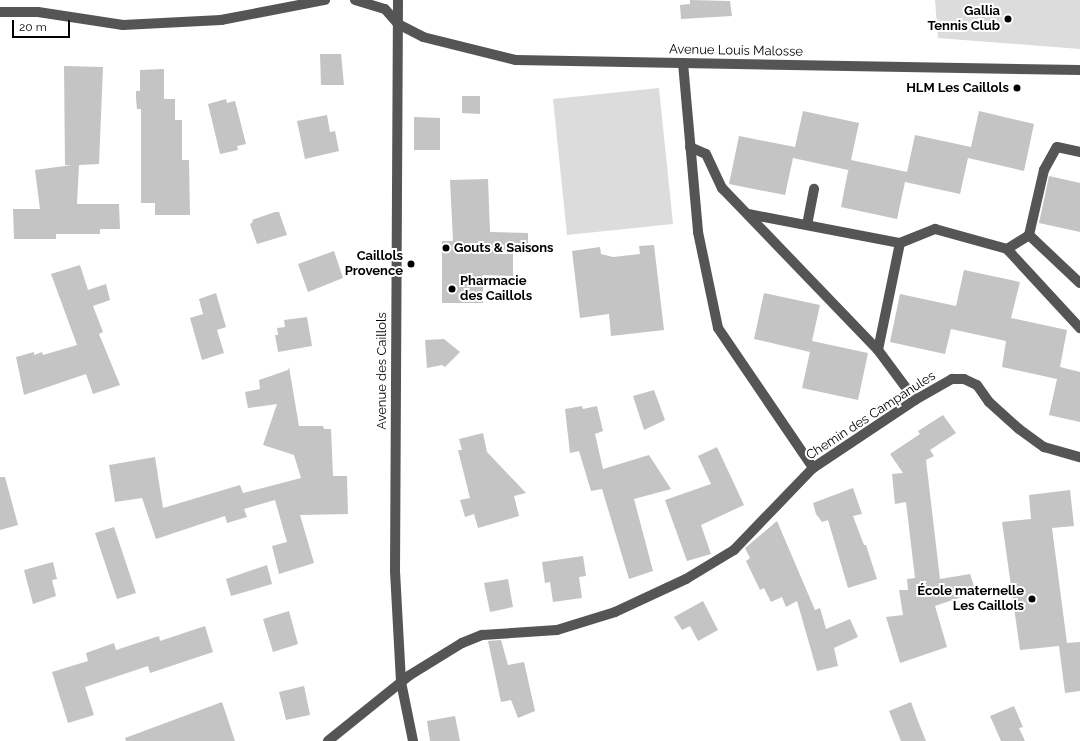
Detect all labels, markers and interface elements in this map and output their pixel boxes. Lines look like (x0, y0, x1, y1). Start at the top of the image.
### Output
place label: Gallia Tennis Club (928, 4, 1000, 35)
scale bar (14, 12, 72, 38)
marker: Gallia Tennis Club (1003, 14, 1013, 24)
text: 20 m (19, 20, 47, 34)
street label: Avenue Louis Malosse (669, 42, 803, 60)
place label: HLM Les Caillols (906, 80, 1009, 96)
marker: HLM Les Caillols (1012, 83, 1022, 93)
place label: Gouts & Saisons (454, 240, 554, 256)
marker: Gouts & Saisons (441, 243, 451, 253)
place label: Caillols Provence (345, 249, 403, 280)
marker: Caillols Provence (406, 259, 416, 269)
place label: Pharmacie des Caillols (460, 274, 532, 305)
marker: Pharmacie des Caillols (447, 284, 457, 294)
street label: Avenue des Caillols (374, 312, 390, 430)
street label: Chemin des Campanules (803, 368, 939, 464)
place label: École maternelle Les Caillols (917, 584, 1024, 615)
marker: École maternelle Les Caillols (1027, 594, 1037, 604)

